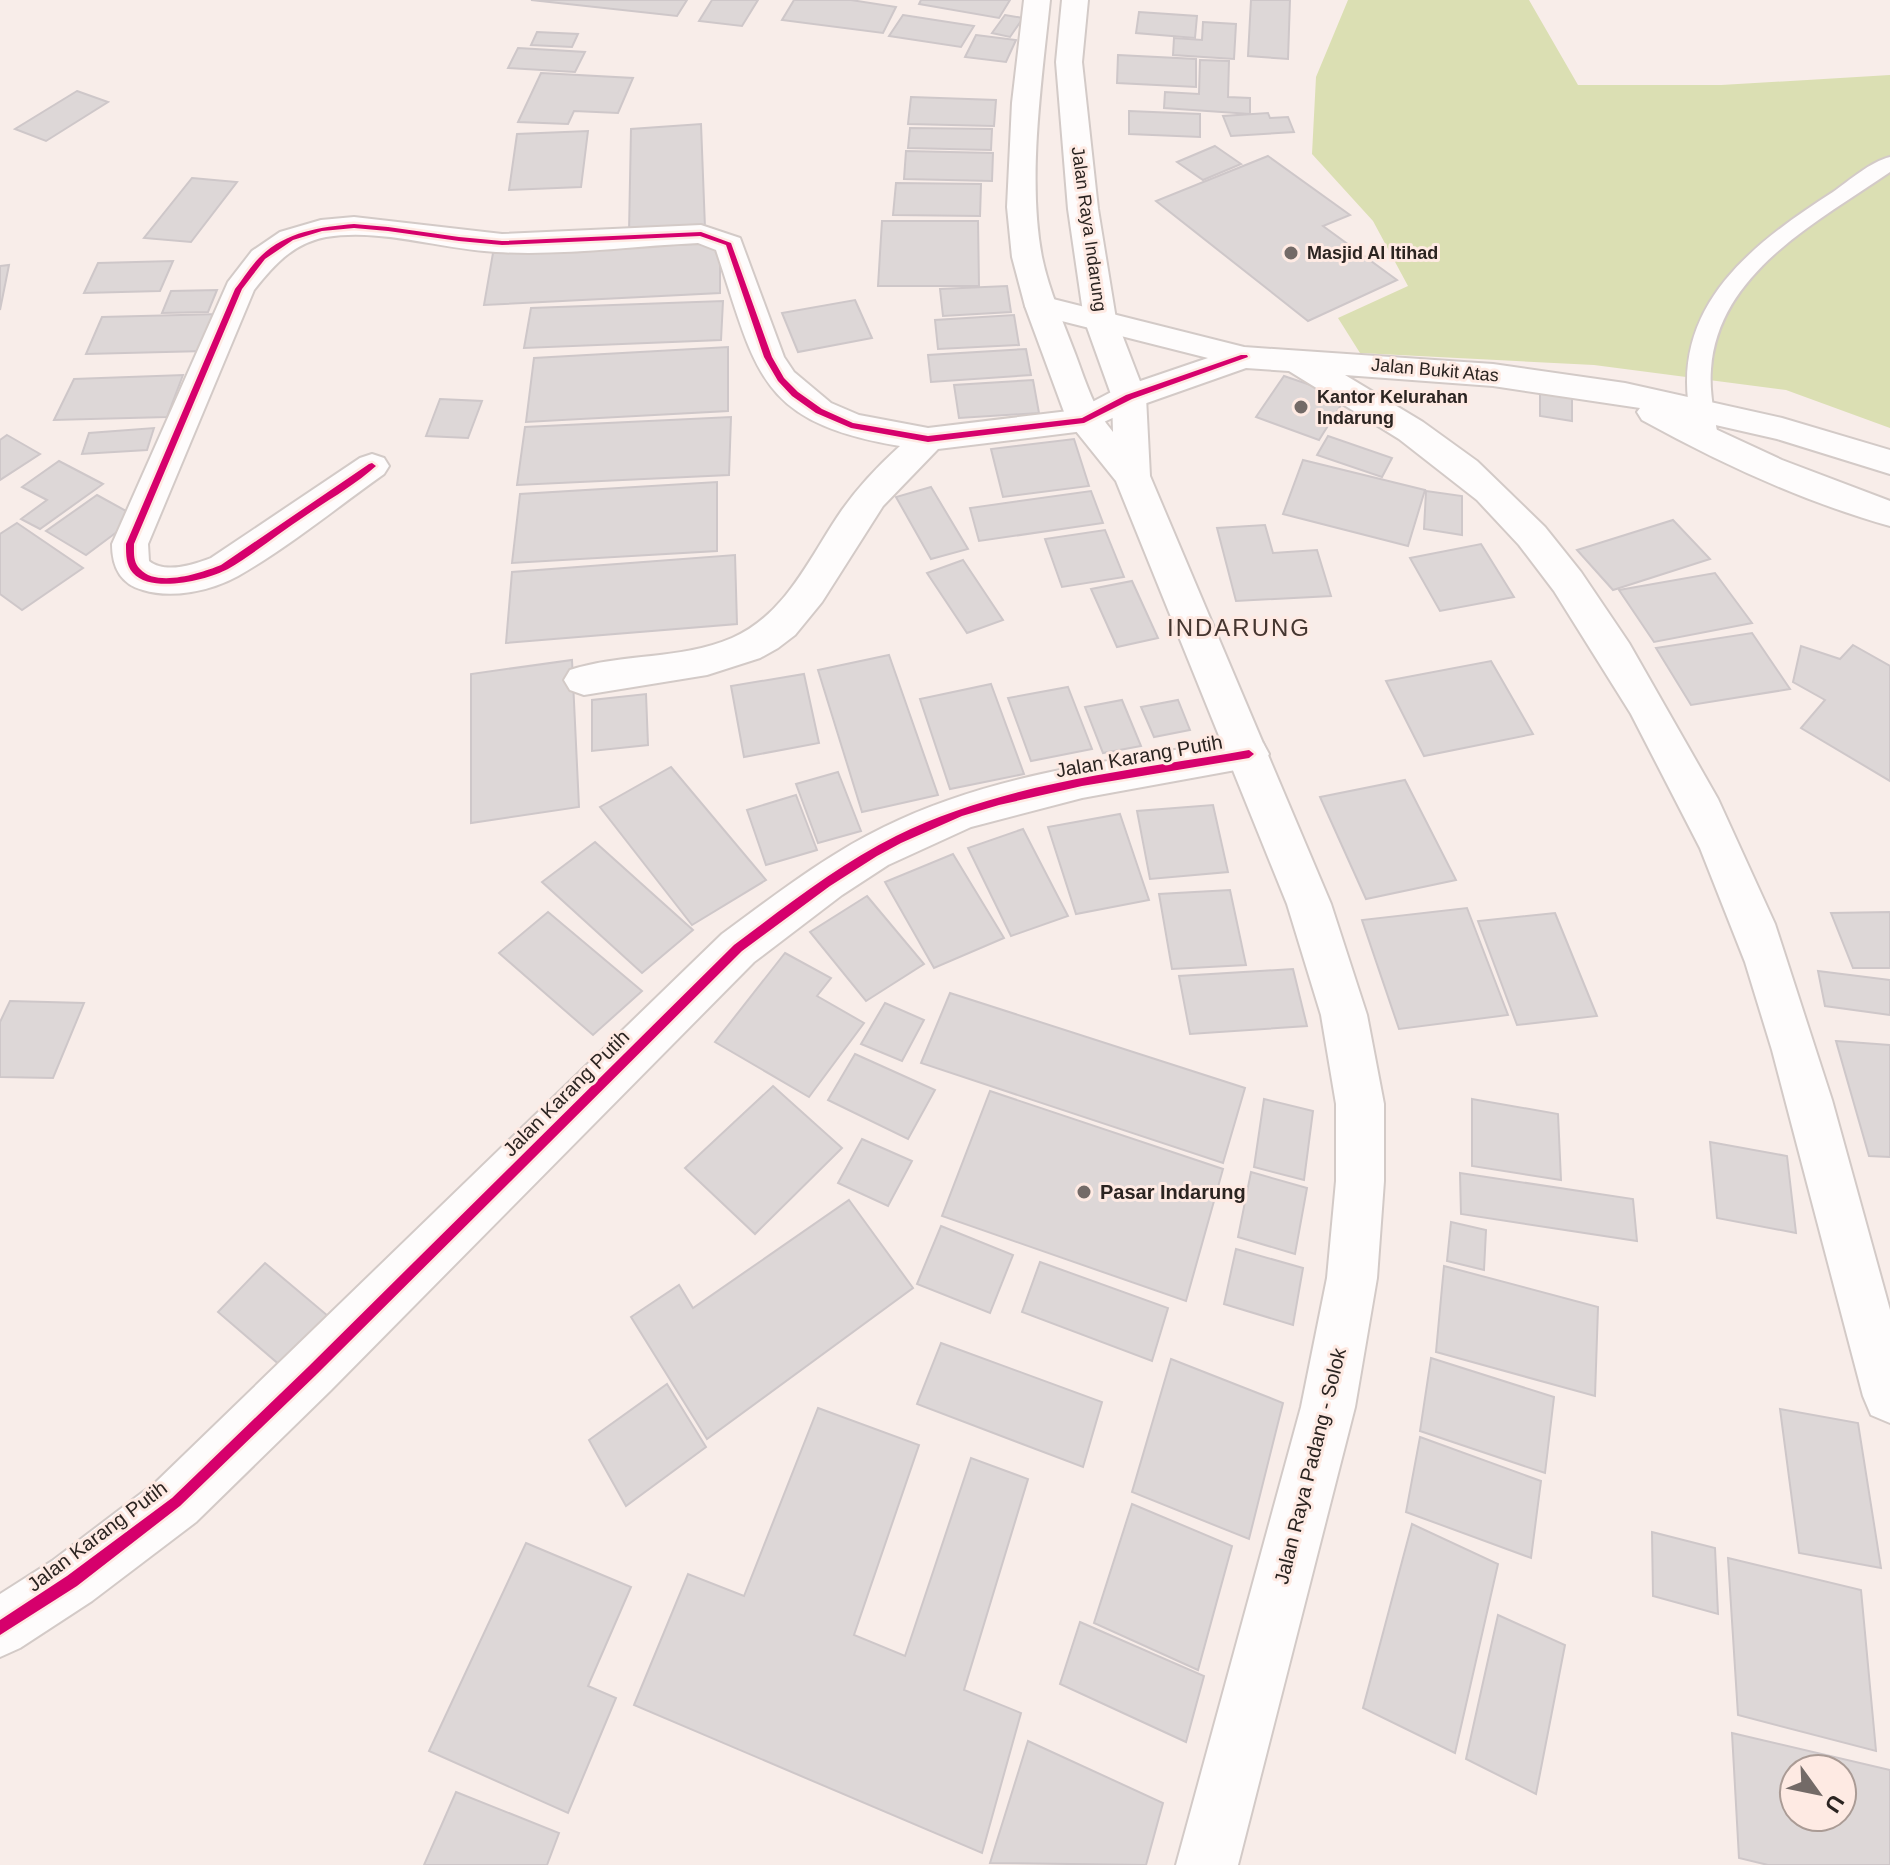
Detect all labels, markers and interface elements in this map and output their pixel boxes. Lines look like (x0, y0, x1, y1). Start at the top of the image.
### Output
street label: Jalan Raya Indarung (1068, 145, 1110, 313)
place label: Masjid Al Itihad (1307, 243, 1438, 263)
marker: Masjid Al Itihad (1282, 244, 1300, 262)
street label: Jalan Bukit Atas (1370, 354, 1500, 386)
place label: Kantor Kelurahan Indarung (1317, 387, 1468, 428)
marker: Kantor Kelurahan Indarung (1292, 398, 1310, 416)
district label: INDARUNG (1167, 614, 1311, 641)
street label: Jalan Karang Putih (1054, 730, 1224, 782)
street label: Jalan Karang Putih (498, 1025, 634, 1161)
place label: Pasar Indarung (1100, 1181, 1246, 1203)
marker: Pasar Indarung (1075, 1183, 1093, 1201)
street label: Jalan Raya Padang - Solok (1270, 1345, 1350, 1586)
street label: Jalan Karang Putih (23, 1476, 171, 1596)
north arrow (1778, 1753, 1858, 1833)
text: U (1820, 1790, 1849, 1817)

